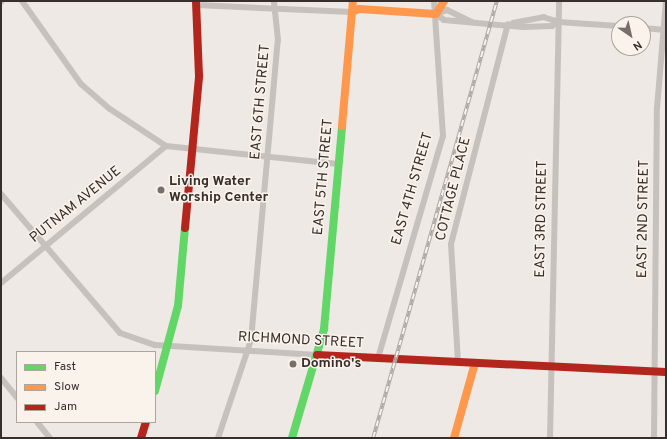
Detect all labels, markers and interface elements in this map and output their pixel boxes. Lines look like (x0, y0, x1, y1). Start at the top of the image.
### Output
north arrow (611, 16, 651, 56)
text: N (630, 37, 644, 53)
street label: EAST 6TH STREET (248, 43, 274, 161)
street label: EAST 5TH STREET (311, 118, 337, 236)
street label: EAST 4TH STREET (389, 130, 437, 248)
street label: COTTAGE PLACE (433, 135, 475, 243)
street label: EAST 2ND STREET (635, 159, 653, 279)
street label: EAST 3RD STREET (533, 160, 551, 278)
street label: PUTNAM AVENUE (27, 163, 125, 247)
place label: Living Water Worship Center (169, 174, 268, 206)
marker: Living Water Worship Center (156, 185, 166, 195)
street label: RICHMOND STREET (237, 329, 365, 353)
legend (16, 351, 156, 423)
place label: Domino's (301, 356, 361, 372)
text: Fast (54, 359, 76, 375)
marker: Domino's (288, 359, 298, 369)
text: Slow (54, 379, 80, 395)
text: Jam (54, 399, 77, 415)

